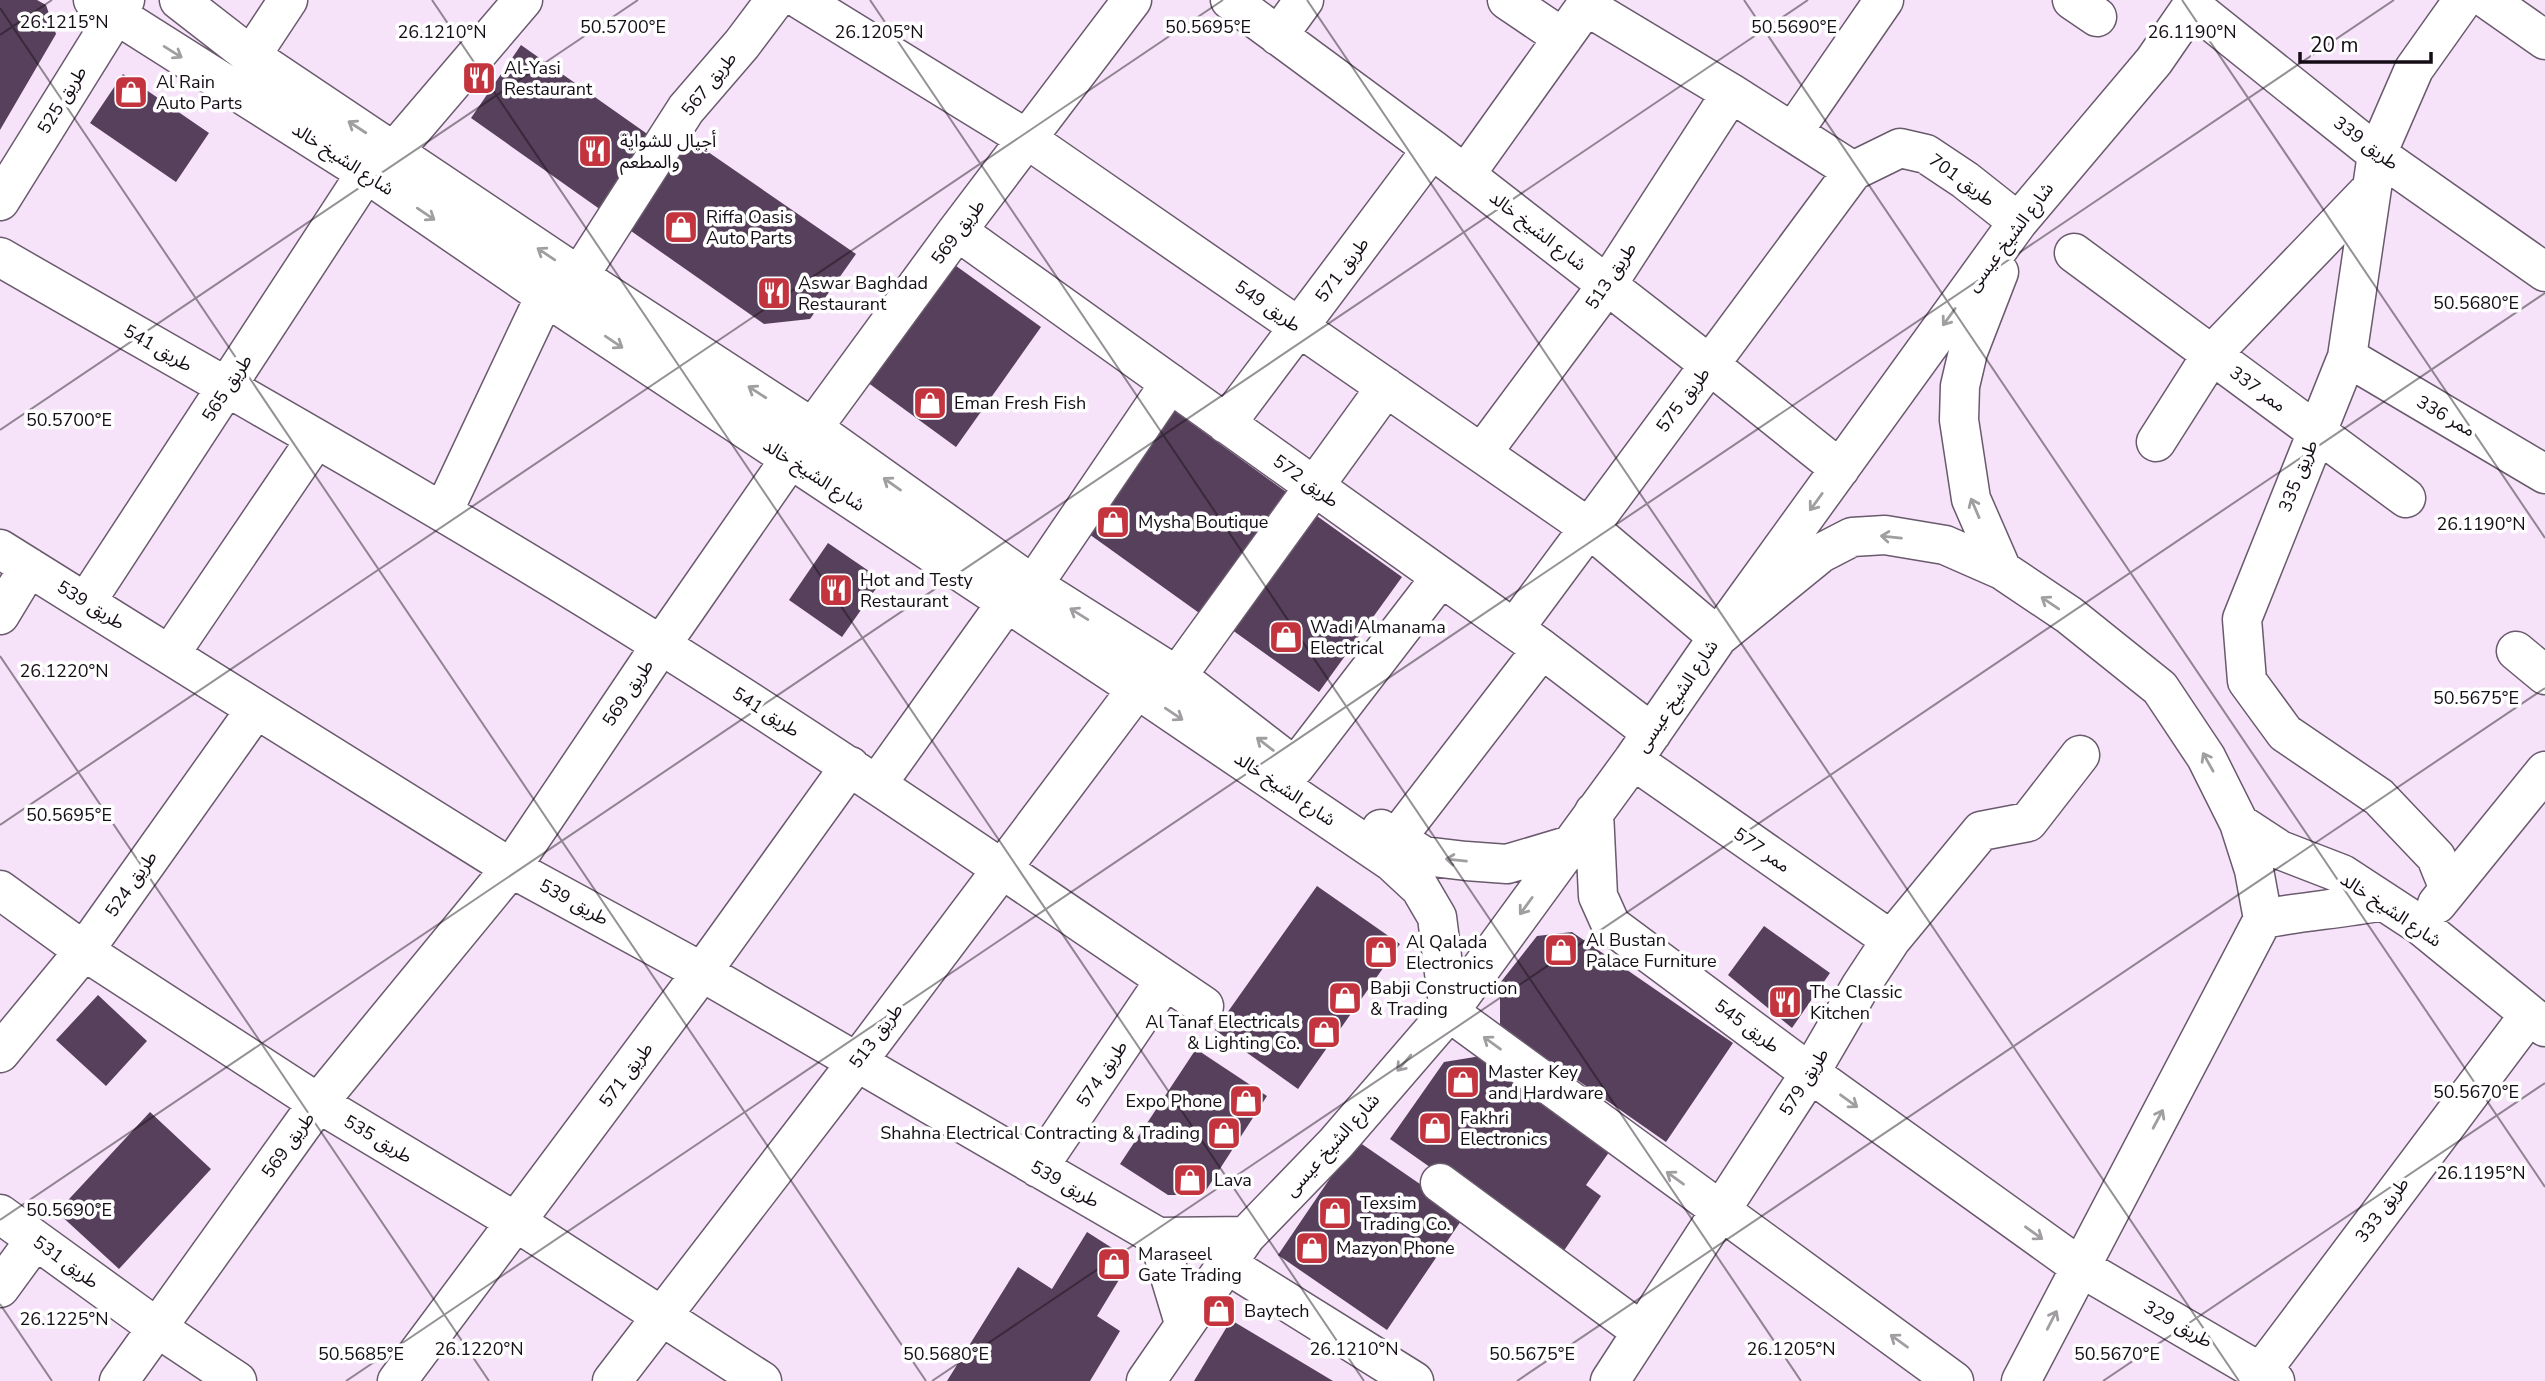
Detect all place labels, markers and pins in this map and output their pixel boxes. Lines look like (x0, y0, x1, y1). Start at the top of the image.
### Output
place label: Al-Yasi Restaurant (504, 56, 593, 101)
restaurant icon: Al-Yasi Restaurant (460, 59, 498, 97)
place label: Al Rain Auto Parts (156, 70, 242, 115)
shop icon: Al Rain Auto Parts (112, 73, 150, 111)
place label: أجيال للشواية والمطعم (620, 129, 716, 175)
restaurant icon: أجيال للشواية والمطعم (576, 132, 614, 170)
place label: Riffa Oasis Auto Parts (706, 205, 793, 250)
shop icon: Riffa Oasis Auto Parts (662, 208, 700, 246)
place label: Aswar Baghdad Restaurant (798, 271, 928, 316)
restaurant icon: Aswar Baghdad Restaurant (755, 274, 793, 312)
shop icon: Eman Fresh Fish (911, 384, 949, 422)
place label: Eman Fresh Fish (954, 391, 1086, 415)
shop icon: Mysha Boutique (1094, 503, 1132, 541)
place label: Mysha Boutique (1138, 510, 1268, 534)
place label: Hot and Testy Restaurant (860, 568, 973, 613)
restaurant icon: Hot and Testy Restaurant (817, 571, 855, 609)
place label: Wadi Almanama Electrical (1310, 615, 1446, 660)
shop icon: Wadi Almanama Electrical (1267, 618, 1305, 656)
place label: Al Bustan Palace Furniture (1586, 928, 1717, 973)
place label: Al Qalada Electronics (1406, 930, 1494, 975)
shop icon: Al Bustan Palace Furniture (1542, 931, 1580, 969)
shop icon: Al Qalada Electronics (1362, 933, 1400, 971)
place label: Babji Construction & Trading (1370, 976, 1517, 1021)
shop icon: Babji Construction & Trading (1326, 979, 1364, 1017)
place label: The Classic Kitchen (1810, 980, 1902, 1025)
restaurant icon: The Classic Kitchen (1766, 983, 1804, 1021)
place label: Al Tanaf Electricals & Lighting Co. (1145, 1010, 1300, 1055)
shop icon: Al Tanaf Electricals & Lighting Co. (1305, 1013, 1343, 1051)
place label: Master Key and Hardware (1488, 1060, 1603, 1105)
shop icon: Master Key and Hardware (1444, 1063, 1482, 1101)
shop icon: Expo Phone (1227, 1082, 1265, 1120)
place label: Expo Phone (1126, 1089, 1222, 1113)
place label: Fakhri Electronics (1460, 1106, 1548, 1151)
shop icon: Fakhri Electronics (1416, 1109, 1454, 1147)
shop icon: Shahna Electrical Contracting & Trading (1205, 1114, 1243, 1152)
place label: Shahna Electrical Contracting & Trading (880, 1121, 1200, 1145)
shop icon: Lava (1171, 1161, 1209, 1199)
place label: Lava (1214, 1168, 1252, 1192)
place label: Texsim Trading Co. (1360, 1191, 1451, 1236)
shop icon: Texsim Trading Co. (1316, 1194, 1354, 1232)
shop icon: Mazyon Phone (1293, 1229, 1331, 1267)
place label: Mazyon Phone (1336, 1236, 1455, 1260)
place label: Maraseel Gate Trading (1138, 1242, 1242, 1287)
shop icon: Maraseel Gate Trading (1095, 1245, 1133, 1283)
shop icon: Baytech (1200, 1292, 1238, 1330)
place label: Baytech (1244, 1299, 1309, 1323)

